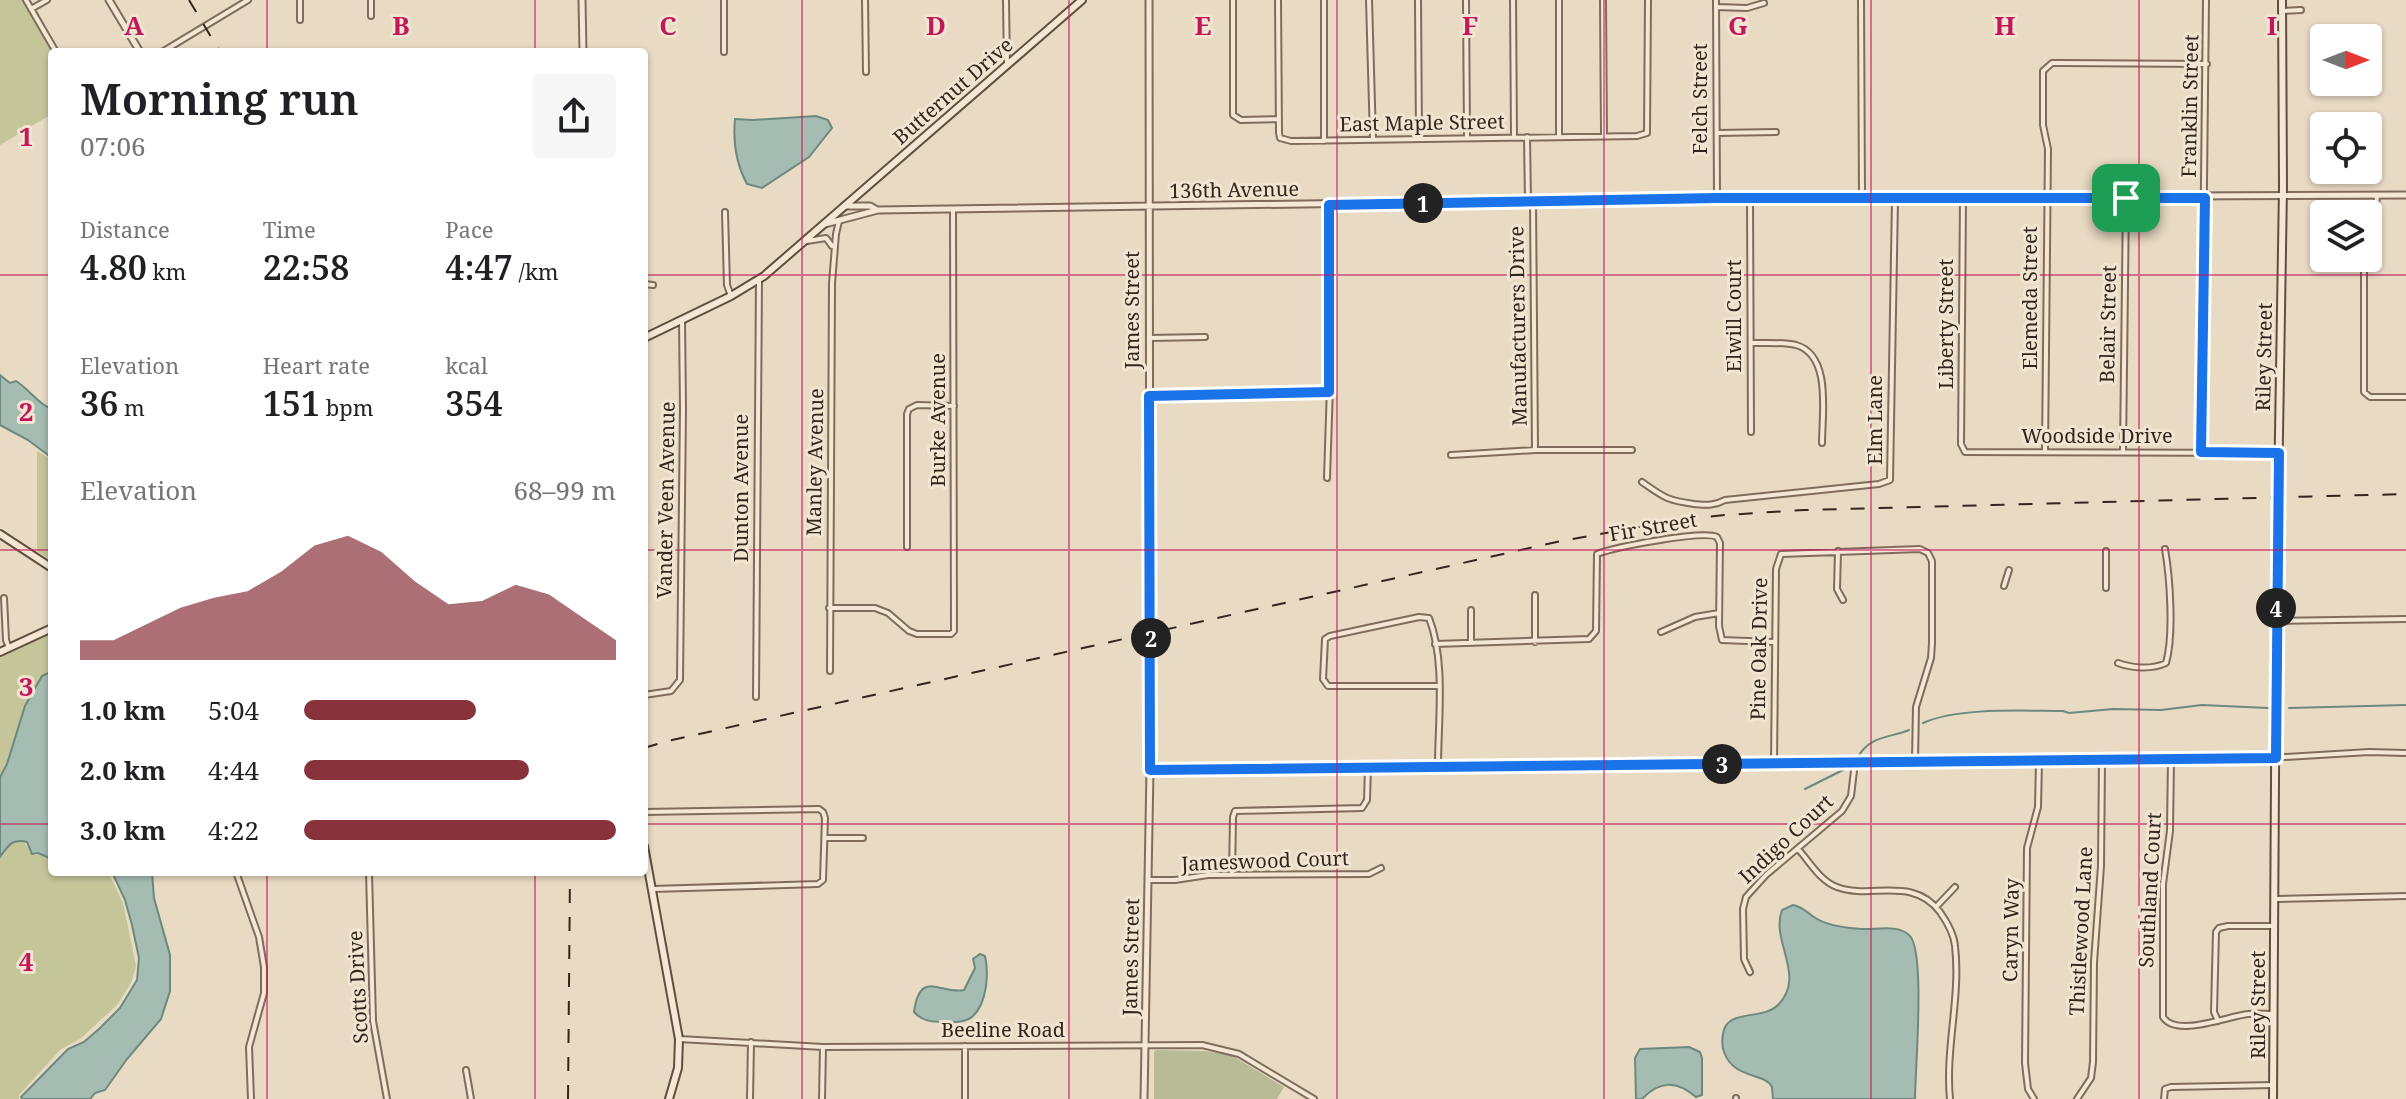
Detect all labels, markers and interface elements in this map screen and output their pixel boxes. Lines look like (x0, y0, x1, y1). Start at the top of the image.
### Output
text: A (124, 7, 144, 43)
text: B (392, 7, 410, 43)
text: C (659, 7, 677, 43)
text: D (926, 7, 946, 43)
text: E (1195, 7, 1212, 43)
text: F (1462, 7, 1478, 43)
text: G (1728, 7, 1748, 43)
text: H (1994, 7, 2016, 43)
text: I (2267, 7, 2277, 43)
north arrow (2310, 24, 2382, 96)
map controls (2310, 24, 2382, 272)
street label: Butternut Drive (887, 31, 1018, 150)
street label: Franklin Street (2175, 34, 2204, 178)
street label: Felch Street (1686, 43, 1713, 155)
text: Morning run (80, 68, 359, 128)
button: share (532, 74, 616, 158)
street label: East Maple Street (1339, 108, 1505, 137)
button: locate (2310, 112, 2382, 184)
text: 1 (19, 118, 33, 154)
text: 07:06 (80, 128, 146, 164)
pin (2092, 164, 2160, 232)
street label: 136th Avenue (1169, 175, 1299, 204)
icon: arrive (2104, 176, 2148, 220)
pin: 1 (1403, 183, 1443, 223)
text: 1 (1417, 188, 1429, 218)
button: layers (2310, 200, 2382, 272)
text: Distance (80, 214, 170, 244)
text: Time (263, 214, 316, 244)
text: Pace (445, 214, 494, 244)
street label: Manufacturers Drive (1502, 226, 1533, 426)
street label: Elemeda Street (2016, 226, 2043, 370)
text: 4.80 (80, 244, 147, 290)
text: 22:58 (263, 244, 349, 290)
text: 4:47 (445, 244, 513, 290)
street label: James Street (1118, 251, 1145, 370)
text: km (147, 256, 186, 286)
text: /km (513, 256, 559, 286)
street label: Liberty Street (1932, 259, 1959, 389)
street label: Elwill Court (1720, 260, 1747, 372)
street label: Belair Street (2093, 265, 2122, 383)
street label: Riley Street (2249, 302, 2278, 412)
text: Elevation (80, 350, 179, 380)
text: Heart rate (263, 350, 370, 380)
text: kcal (445, 350, 488, 380)
street label: Burke Avenue (924, 353, 951, 487)
street label: Elm Lane (1861, 375, 1888, 465)
text: 36 (80, 380, 118, 426)
text: 151 (263, 380, 320, 426)
text: 354 (445, 380, 503, 426)
street label: Manley Avenue (800, 388, 829, 536)
text: m (118, 392, 145, 422)
text: bpm (320, 392, 374, 422)
text: 2 (19, 393, 33, 429)
street label: Vander Veen Avenue (650, 401, 681, 599)
street label: Dunton Avenue (727, 414, 754, 562)
street label: Woodside Drive (2021, 422, 2173, 449)
text: Elevation (80, 472, 197, 508)
text: 68–99 m (514, 472, 616, 508)
street label: Fir Street (1607, 506, 1699, 547)
street label: Pine Oak Drive (1744, 577, 1773, 721)
pin: 4 (2256, 588, 2296, 628)
text: 4 (2270, 593, 2282, 623)
pin: 2 (1131, 618, 1171, 658)
text: 2 (1145, 623, 1157, 653)
text: 3 (19, 668, 33, 704)
text: 1.0 km (80, 692, 166, 728)
text: 5:04 (208, 692, 259, 728)
pin: 3 (1702, 744, 1742, 784)
text: 3 (1716, 749, 1728, 779)
text: 2.0 km (80, 752, 166, 788)
text: 4:44 (208, 752, 259, 788)
street label: Indigo Court (1733, 788, 1839, 889)
text: 3.0 km (80, 812, 166, 848)
text: 4:22 (208, 812, 259, 848)
street label: Southland Court (2132, 812, 2167, 968)
street label: Jameswood Court (1180, 844, 1349, 877)
street label: Thistlewood Lane (2063, 846, 2098, 1016)
street label: Caryn Way (1996, 877, 2025, 982)
street label: James Street (1116, 898, 1145, 1017)
street label: Scotts Drive (341, 930, 374, 1044)
text: 4 (19, 943, 34, 979)
street label: Riley Street (2244, 951, 2271, 1059)
street label: Beeline Road (941, 1016, 1065, 1043)

